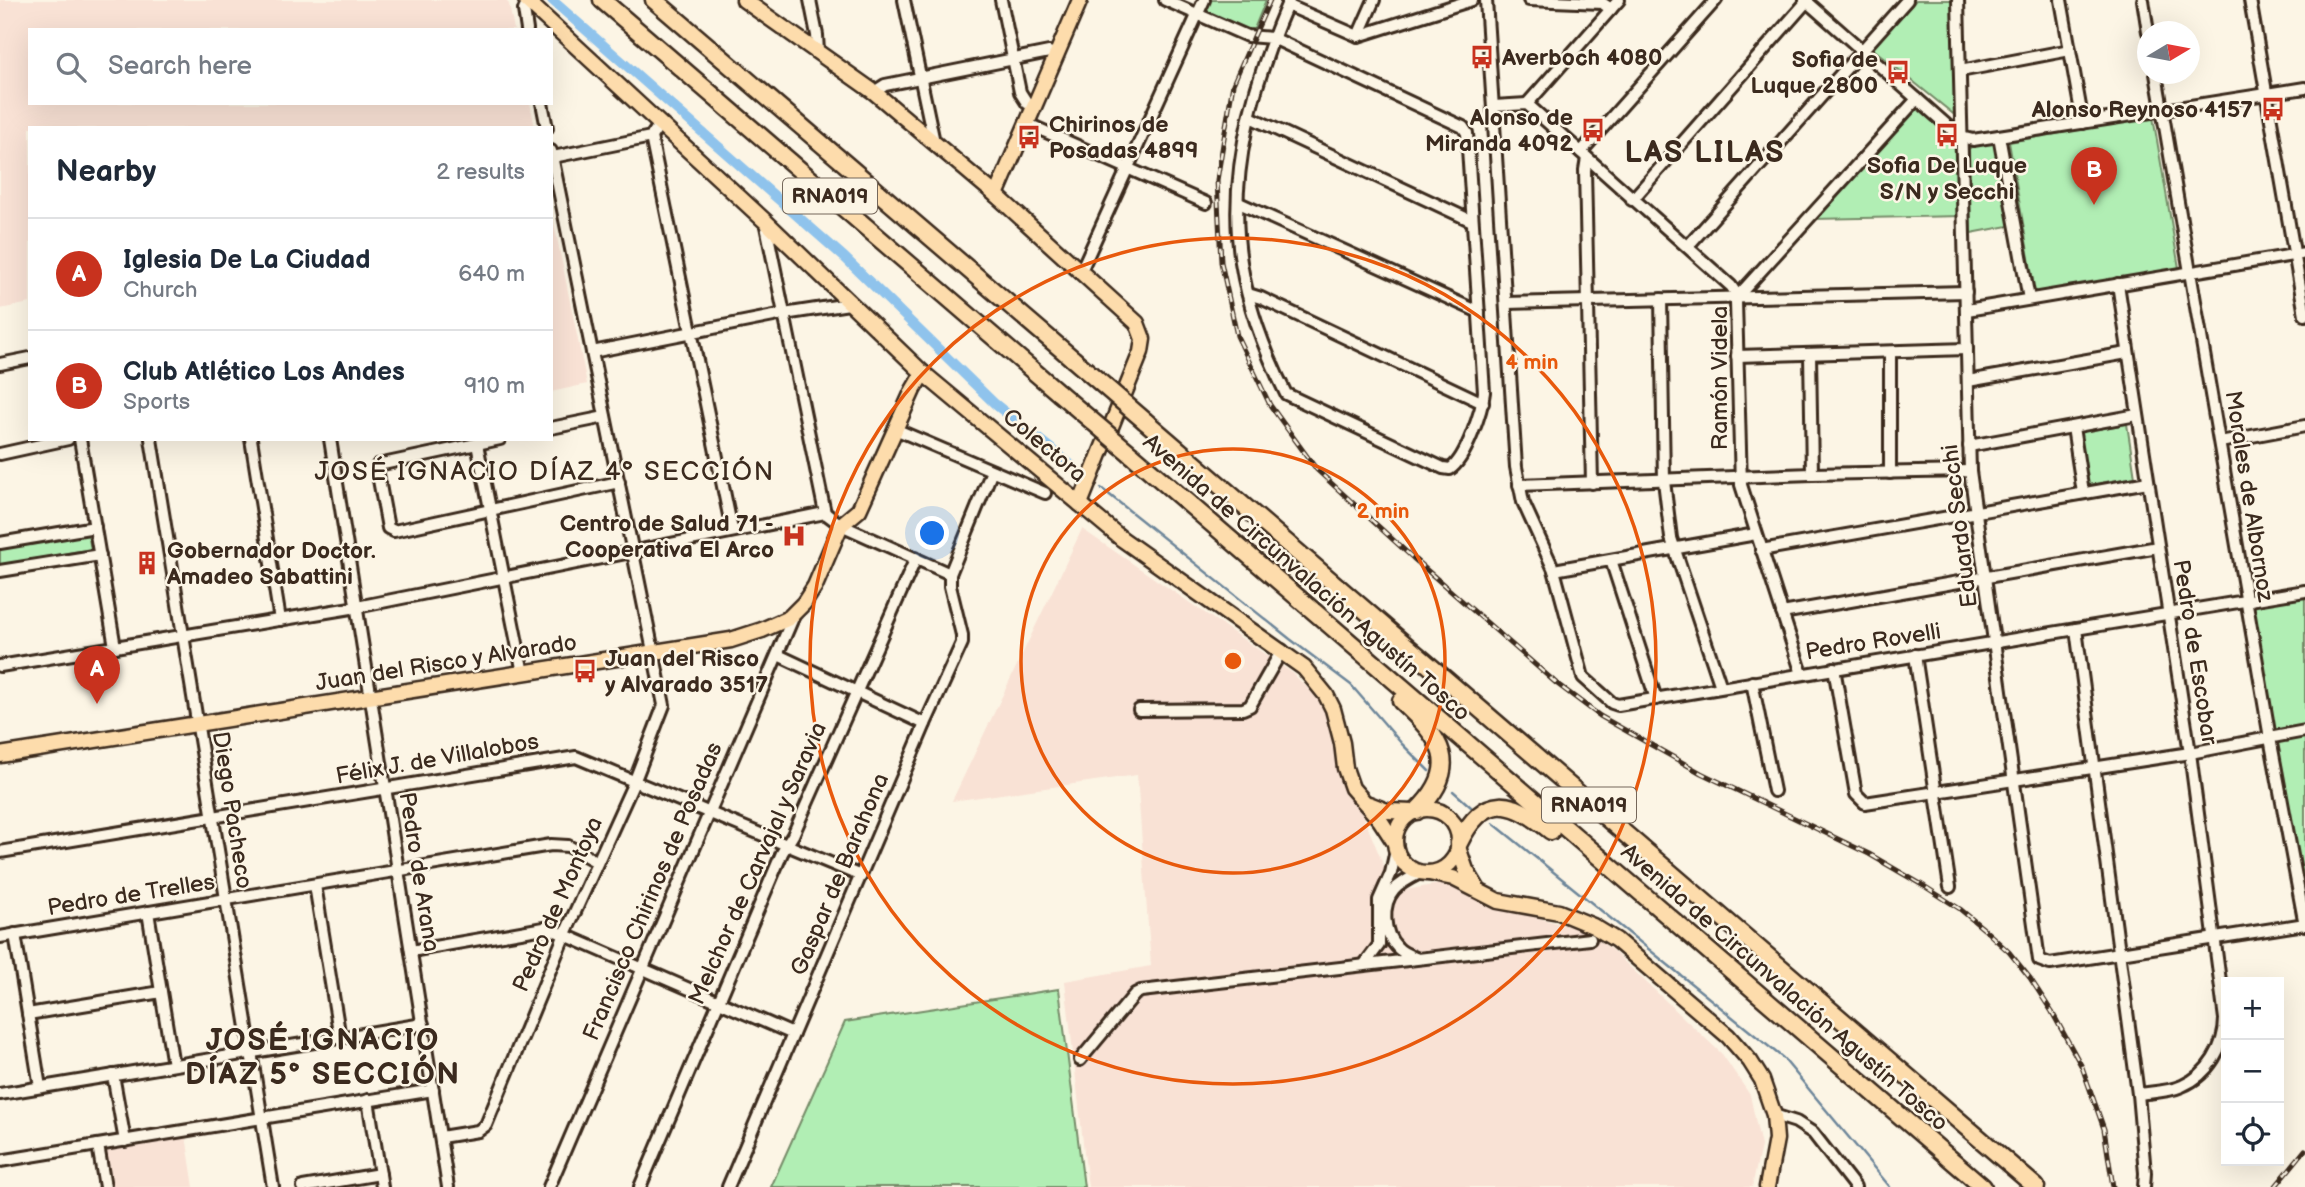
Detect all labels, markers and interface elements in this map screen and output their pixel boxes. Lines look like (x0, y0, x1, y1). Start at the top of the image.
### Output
north arrow (2137, 21, 2200, 84)
search box (28, 28, 553, 105)
bus stop icon: Averboch 4080 (1468, 43, 1496, 71)
place label: Averboch 4080 (1501, 44, 1662, 72)
place label: Sofia de Luque 2800 (1751, 46, 1878, 100)
icon: search (52, 48, 90, 86)
text: Search here (108, 51, 252, 82)
bus stop icon: Sofia de Luque 2800 (1884, 58, 1912, 86)
bus stop icon: Alonso Reynoso 4157 (2259, 95, 2287, 123)
place label: Alonso Reynoso 4157 (2031, 96, 2253, 124)
place label: Alonso de Miranda 4092 (1425, 104, 1573, 158)
place label: Chirinos de Posadas 4899 (1049, 111, 1198, 165)
bus stop icon: Alonso de Miranda 4092 (1579, 116, 1607, 144)
bus stop icon: Sofia De Luque S/N y Secchi (1933, 121, 1961, 149)
bus stop icon: Chirinos de Posadas 4899 (1015, 123, 1043, 151)
district label: LAS LILAS (1625, 135, 1785, 171)
pin: B (2071, 147, 2117, 205)
place label: Sofia De Luque S/N y Secchi (1867, 152, 2027, 206)
text: Nearby (56, 154, 156, 190)
text: 2 results (436, 158, 525, 186)
road number: RNA019 (783, 178, 877, 214)
text: Iglesia De La Ciudad (123, 245, 370, 276)
text: A (72, 260, 86, 288)
text: 640 m (458, 260, 525, 288)
text: Church (123, 276, 198, 304)
street label: Ramón Videla (1706, 306, 1734, 450)
text: 4 min (1506, 350, 1558, 375)
text: Club Atlético Los Andes (123, 357, 405, 388)
text: B (71, 372, 87, 400)
text: 910 m (464, 372, 525, 400)
text: Sports (123, 388, 190, 416)
street label: Morales de Albornoz (2218, 389, 2280, 605)
street label: Colectora (997, 403, 1092, 489)
street label: Avenida de Circunvalación Agustín Tosco (1137, 428, 1476, 727)
street label: Eduardo Secchi (1936, 443, 1984, 609)
district label: JOSÉ IGNACIO DÍAZ 4° SECCIÓN (315, 455, 775, 488)
text: 2 min (1356, 499, 1410, 524)
place label: Centro de Salud 71 - Cooperativa El Arco (560, 510, 774, 564)
your location (915, 516, 949, 550)
hospital icon: Centro de Salud 71 - Cooperativa El Arco (780, 522, 808, 550)
place label: Gobernador Doctor. Amadeo Sabattini (166, 537, 376, 591)
building icon: Gobernador Doctor. Amadeo Sabattini (133, 549, 161, 577)
street label: Pedro de Escobar (2167, 558, 2224, 747)
street label: Pedro Rovelli (1803, 617, 1943, 667)
street label: Juan del Risco y Alvarado (314, 628, 579, 697)
place label: Juan del Risco y Alvarado 3517 (605, 645, 769, 699)
pin: A (74, 646, 120, 704)
centre of rings (1221, 649, 1245, 673)
bus stop icon: Juan del Risco y Alvarado 3517 (571, 657, 599, 685)
street label: Melchor de Carvajal y Saravia (683, 718, 833, 1009)
street label: Félix J. de Villalobos (333, 727, 541, 791)
street label: Diego Pacheco (206, 730, 258, 891)
street label: Francisco Chirinos de Posadas (577, 738, 729, 1045)
street label: Gaspar de Barahona (785, 769, 895, 980)
road number: RNA019 (1542, 788, 1636, 822)
street label: Pedro de Arana (393, 790, 445, 954)
street label: Pedro de Montoya (507, 813, 609, 996)
street label: Avenida de Circunvalación Agustín Tosco (1615, 838, 1954, 1137)
street label: Pedro de Trelles (45, 868, 217, 922)
map controls (2221, 977, 2284, 1166)
button: + (2221, 977, 2284, 1040)
district label: JOSÉ IGNACIO DÍAZ 5° SECCIÓN (185, 1021, 461, 1093)
button: − (2221, 1040, 2284, 1103)
button: locate (2221, 1103, 2284, 1166)

